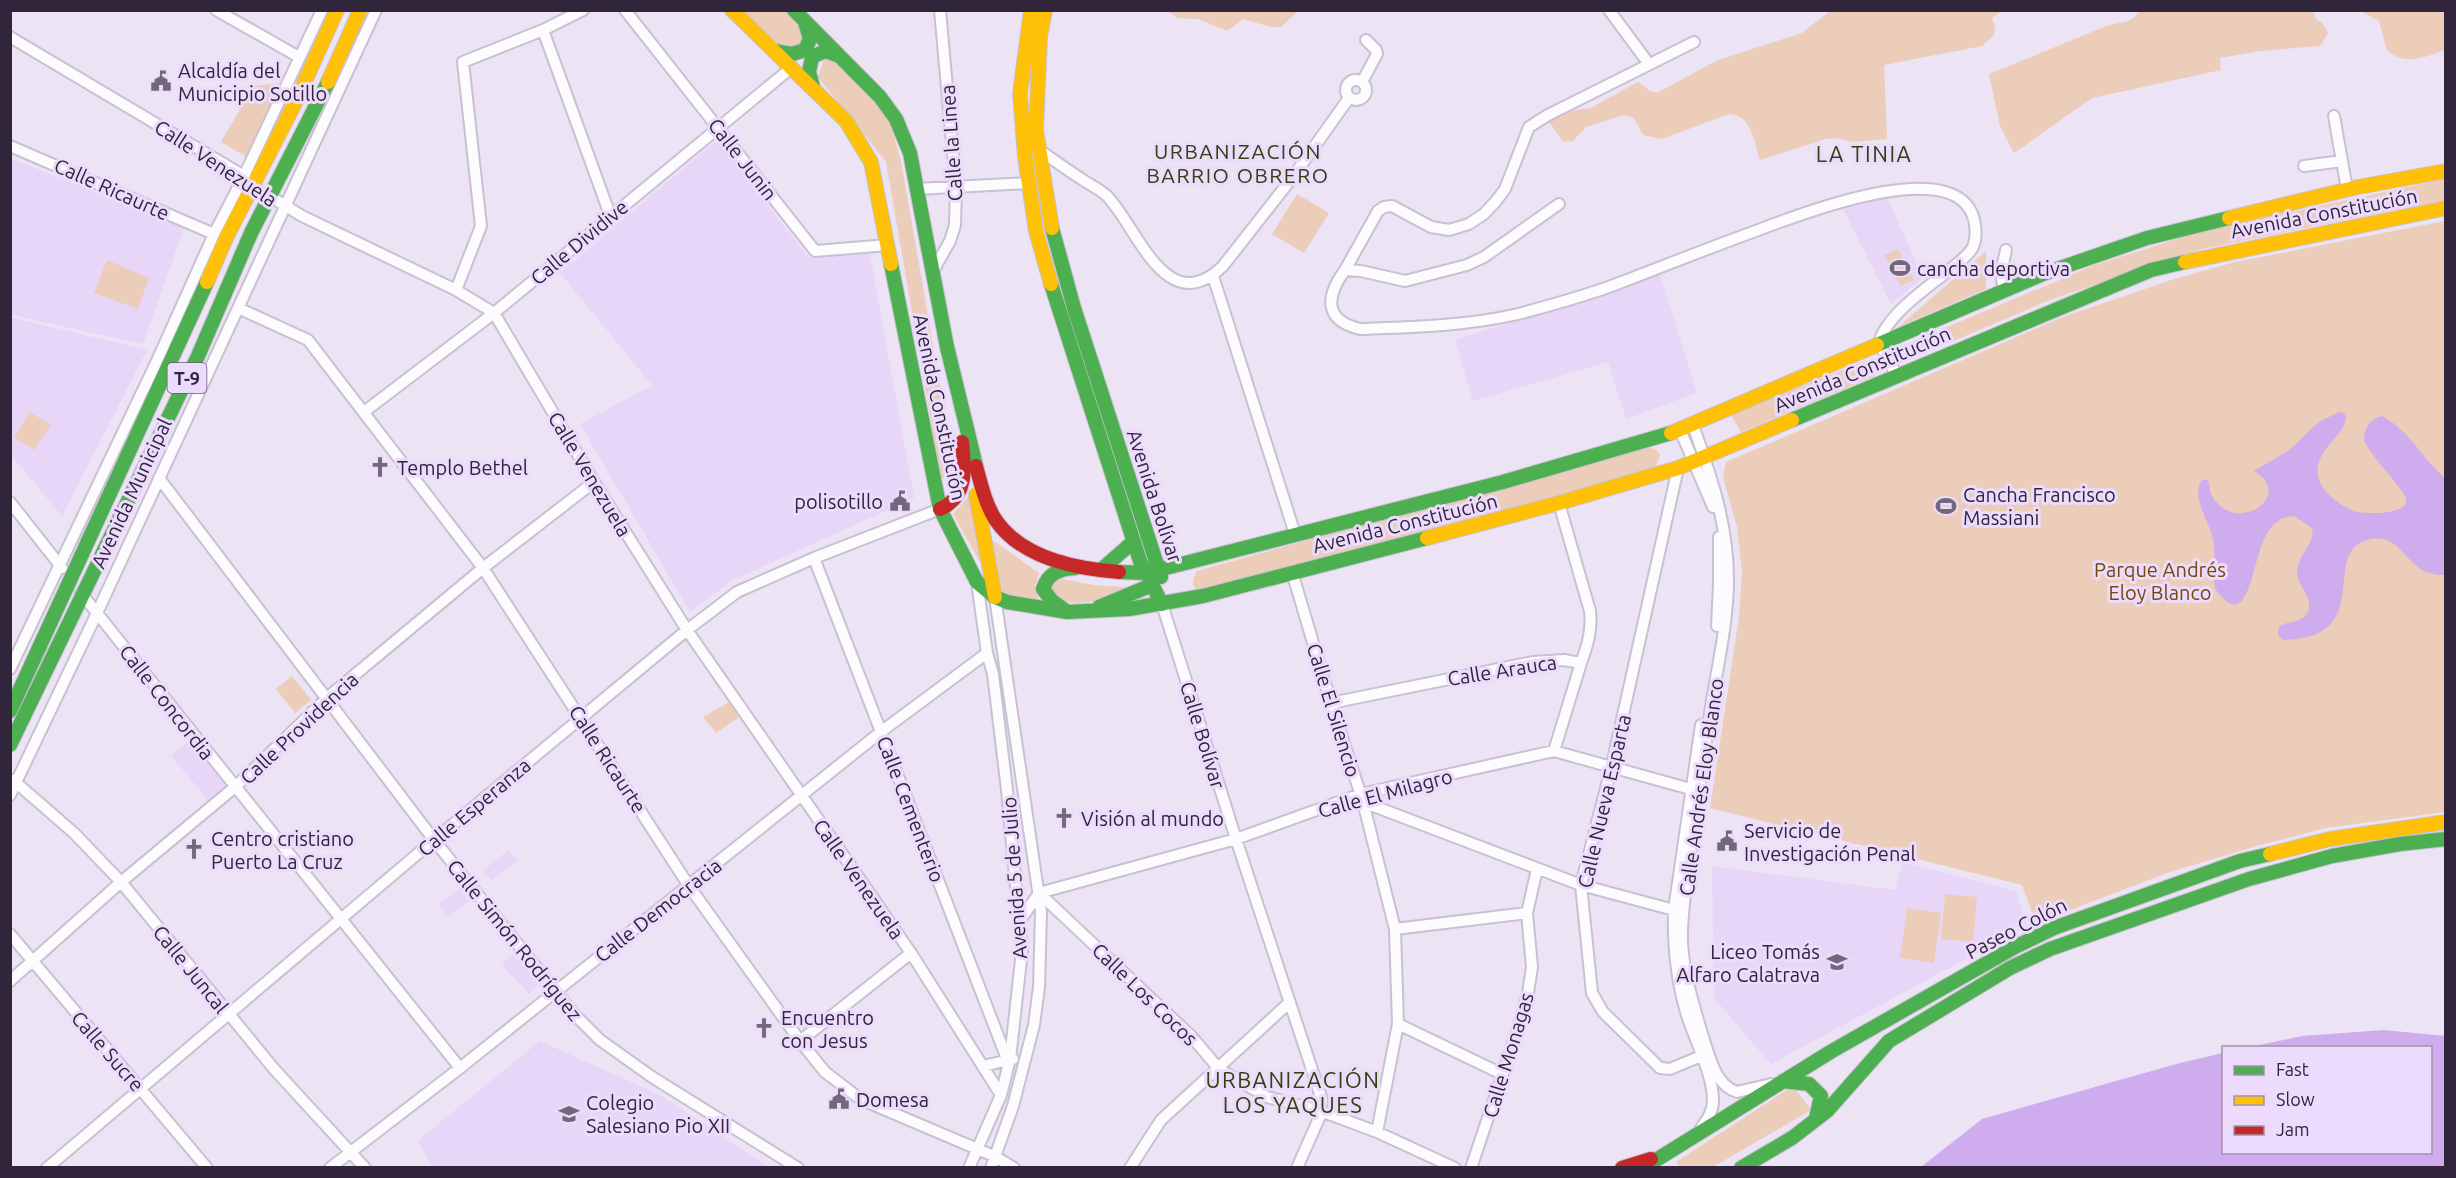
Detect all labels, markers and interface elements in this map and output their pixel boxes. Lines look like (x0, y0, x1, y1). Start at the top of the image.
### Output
place label: Alcaldía del Municipio Sotillo (178, 59, 327, 105)
public building icon: Alcaldía del Municipio Sotillo (149, 69, 173, 93)
street label: Calle la Linea (935, 84, 967, 202)
street label: Calle Junin (704, 113, 782, 205)
street label: Calle Venezuela (150, 115, 282, 211)
district label: URBANIZACIÓN BARRIO OBRERO (1146, 139, 1330, 187)
district label: LA TINIA (1816, 141, 1912, 166)
street label: Calle Ricaurte (51, 153, 173, 225)
street label: Avenida Constitución (2229, 184, 2419, 242)
street label: Calle Dividive (526, 195, 632, 289)
sports icon: cancha deportiva (1888, 256, 1912, 280)
place label: cancha deportiva (1917, 257, 2070, 280)
street label: Avenida Constitución (909, 312, 971, 502)
street label: Avenida Constitución (1770, 321, 1954, 417)
road number: T-9 (168, 363, 207, 393)
street label: Calle Venezuela (544, 407, 636, 541)
street label: Avenida Municipal (86, 414, 176, 572)
street label: Avenida Bolívar (1123, 427, 1187, 566)
church icon: Templo Bethel (368, 455, 392, 479)
place label: Templo Bethel (397, 456, 528, 479)
place label: Cancha Francisco Massiani (1963, 483, 2116, 529)
public building icon: polisotillo (888, 489, 912, 513)
street label: Avenida Constitución (1310, 489, 1500, 557)
place label: polisotillo (794, 490, 883, 513)
sports icon: Cancha Francisco Massiani (1934, 494, 1958, 518)
park label: Parque Andrés Eloy Blanco (2094, 558, 2226, 604)
street label: Calle Concordia (115, 640, 219, 764)
street label: Calle El Silencio (1303, 640, 1365, 780)
street label: Calle Arauca (1446, 650, 1558, 690)
street label: Calle Providencia (235, 667, 363, 789)
street label: Calle Andrés Eloy Blanco (1674, 677, 1728, 897)
street label: Calle Bolívar (1176, 679, 1230, 792)
street label: Calle Ricaurte (565, 701, 651, 817)
street label: Calle Nueva Esparta (1573, 712, 1635, 890)
street label: Calle Cementerio (873, 733, 949, 885)
street label: Calle Esperanza (413, 753, 535, 861)
street label: Calle El Milagro (1315, 764, 1455, 822)
street label: Avenida 5 de Julio (997, 796, 1031, 960)
church icon: Visión al mundo (1052, 806, 1076, 830)
place label: Visión al mundo (1081, 807, 1224, 830)
street label: Calle Venezuela (809, 815, 909, 943)
place label: Servicio de Investigación Penal (1744, 819, 1916, 865)
place label: Centro cristiano Puerto La Cruz (211, 827, 354, 873)
public building icon: Servicio de Investigación Penal (1715, 829, 1739, 853)
church icon: Centro cristiano Puerto La Cruz (182, 837, 206, 861)
street label: Calle Democracia (590, 853, 726, 967)
street label: Calle Simón Rodríguez (443, 855, 587, 1025)
street label: Paseo Colón (1962, 893, 2070, 963)
street label: Calle Juncal (149, 921, 233, 1017)
street label: Calle Los Cocos (1088, 938, 1202, 1050)
place label: Liceo Tomás Alfaro Calatrava (1676, 940, 1820, 986)
school or university icon: Liceo Tomás Alfaro Calatrava (1825, 950, 1849, 974)
street label: Calle Monagas (1478, 990, 1538, 1120)
street label: Calle Sucre (67, 1006, 149, 1096)
place label: Encuentro con Jesus (781, 1006, 874, 1052)
church icon: Encuentro con Jesus (752, 1016, 776, 1040)
legend (2222, 1046, 2432, 1154)
text: Fast (2276, 1059, 2309, 1079)
district label: URBANIZACIÓN LOS YAQUES (1205, 1066, 1381, 1117)
public building icon: Domesa (827, 1087, 851, 1111)
place label: Domesa (856, 1088, 929, 1111)
text: Slow (2276, 1089, 2315, 1109)
place label: Colegio Salesiano Pio XII (586, 1091, 730, 1137)
school or university icon: Colegio Salesiano Pio XII (557, 1102, 581, 1126)
text: Jam (2276, 1119, 2310, 1139)

